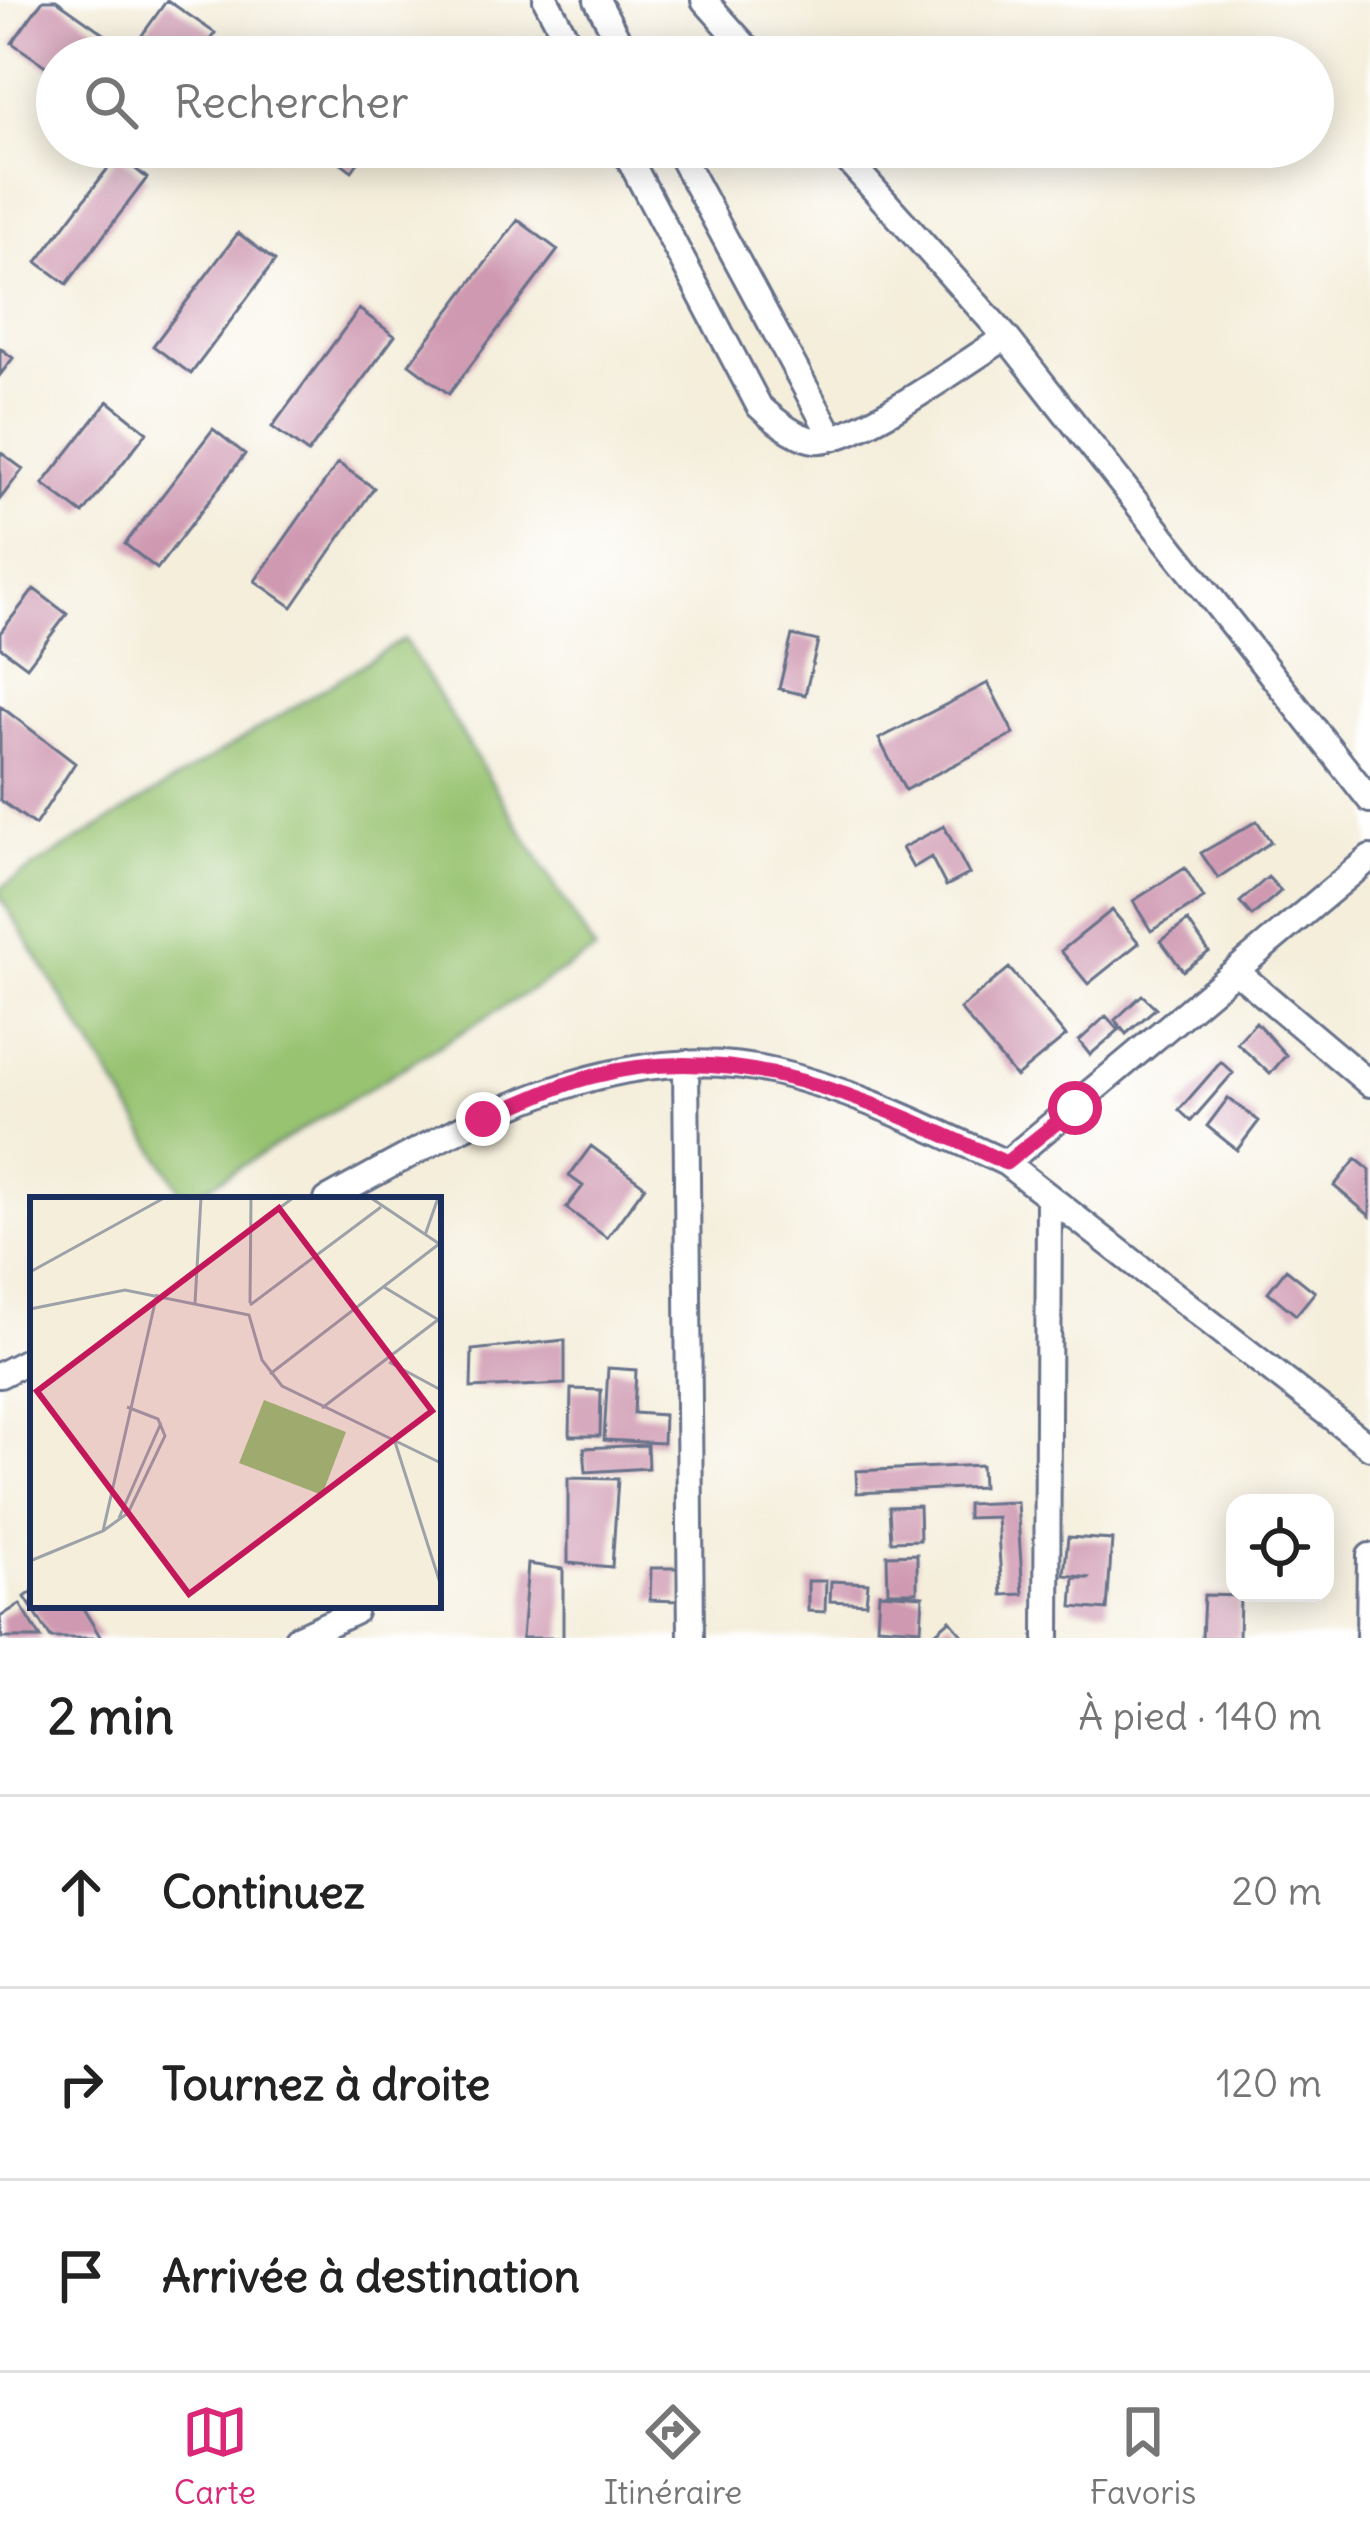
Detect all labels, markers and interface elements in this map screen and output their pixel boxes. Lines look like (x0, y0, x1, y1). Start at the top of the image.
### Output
search box (36, 36, 1334, 168)
icon: search (78, 69, 144, 135)
text: Rechercher (174, 74, 409, 130)
route start (1048, 1081, 1102, 1135)
route end (456, 1092, 510, 1146)
inset map (30, 1197, 441, 1608)
map controls (1226, 1494, 1334, 1602)
button: locate (1226, 1494, 1334, 1602)
text: 2 min (48, 1684, 174, 1748)
text: À pied · 140 m (1078, 1692, 1322, 1741)
icon: ahead (48, 1859, 114, 1925)
text: Continuez (162, 1864, 365, 1920)
text: 20 m (1231, 1867, 1322, 1916)
icon: right (48, 2051, 114, 2117)
text: Tournez à droite (162, 2056, 490, 2112)
text: 120 m (1216, 2059, 1322, 2108)
icon: arrive (48, 2243, 114, 2309)
text: Arrivée à destination (162, 2248, 580, 2304)
tab: Carte (174, 2399, 256, 2513)
tab: Itinéraire (604, 2399, 742, 2513)
tab: Favoris (1090, 2399, 1196, 2513)

